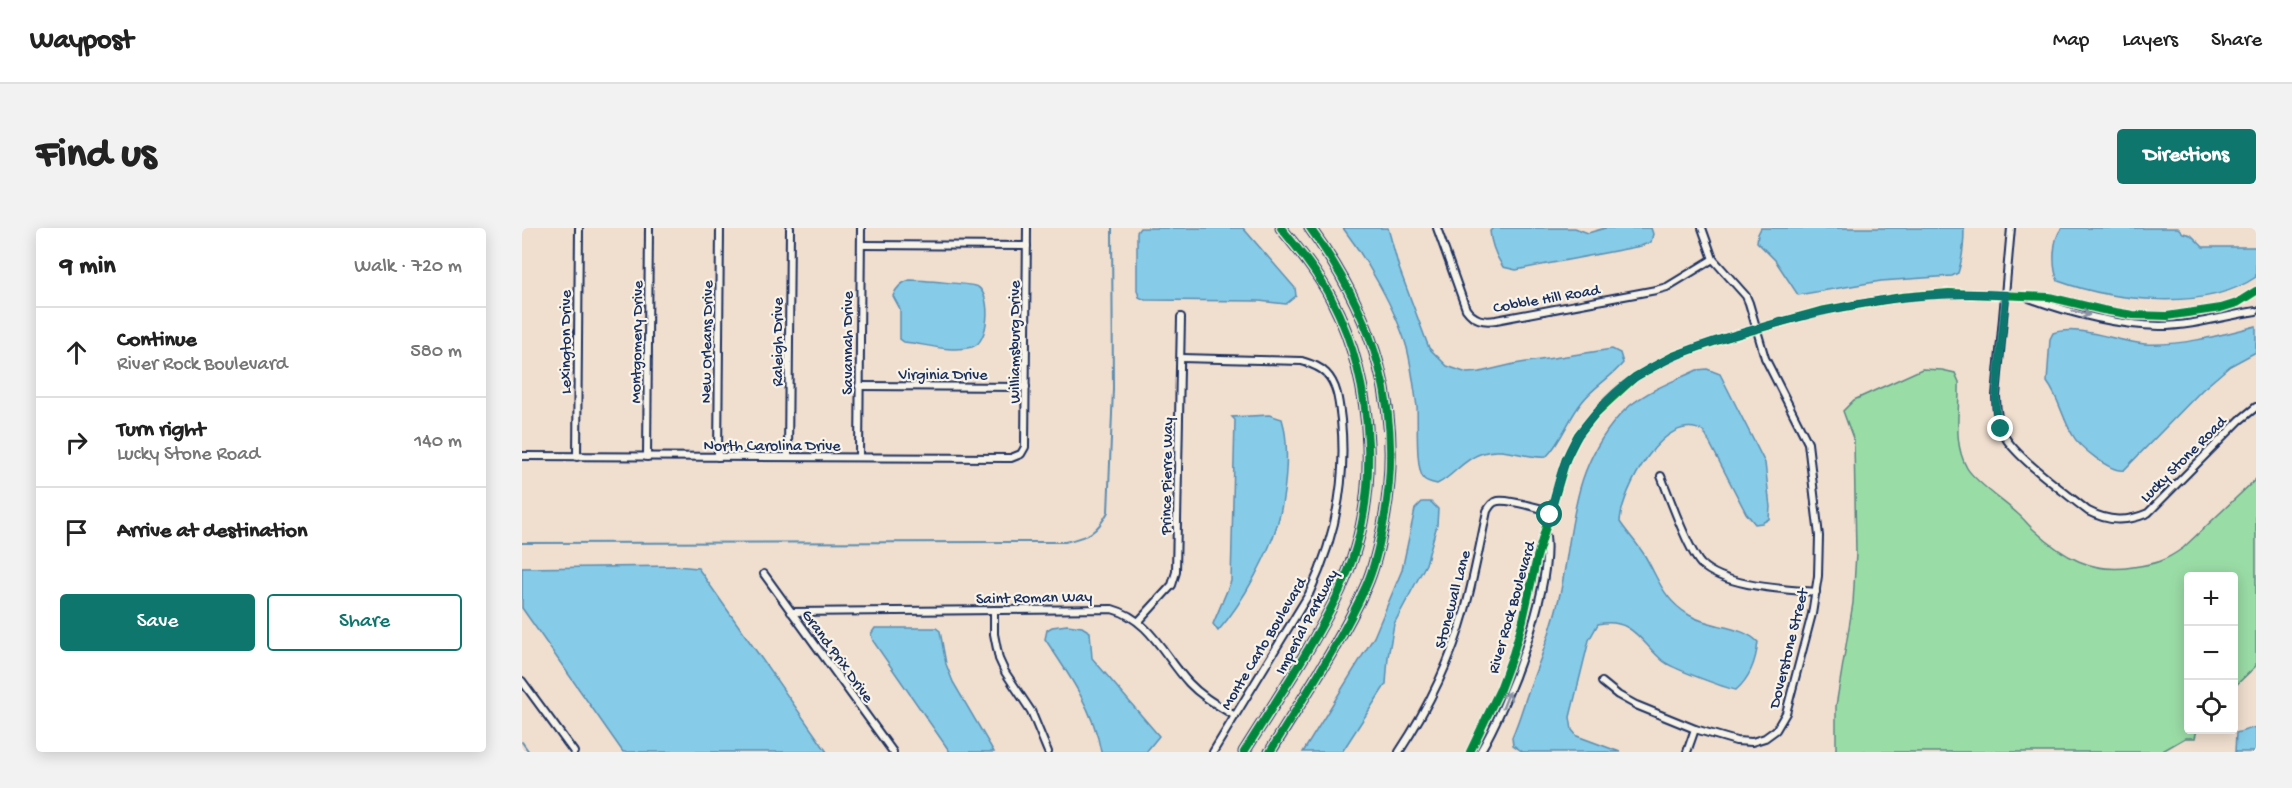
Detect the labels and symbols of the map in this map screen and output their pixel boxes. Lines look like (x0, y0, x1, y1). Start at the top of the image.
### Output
street label: Montgomery Drive (628, 280, 649, 404)
street label: New Orleans Drive (698, 280, 719, 404)
street label: Williamsburg Drive (1007, 280, 1026, 404)
street label: Cobble Hill Road (1492, 281, 1603, 319)
street label: Lexington Drive (558, 289, 577, 394)
street label: Savannah Drive (840, 290, 859, 395)
street label: Raleigh Drive (770, 297, 789, 386)
one-way arrow (2072, 308, 2091, 320)
street label: Virginia Drive (897, 367, 988, 386)
street label: Lucky Stone Road (2137, 412, 2233, 508)
route end (1987, 415, 2013, 441)
street label: Prince Pierre Way (1158, 417, 1179, 536)
street label: North Carolina Drive (704, 438, 841, 457)
route start (1536, 501, 1562, 527)
street label: River Rock Boulevard (1485, 538, 1542, 676)
street label: Stonewall Lane (1432, 548, 1477, 651)
street label: Imperial Parkway (1272, 567, 1344, 678)
street label: Monte Carlo Boulevard (1218, 574, 1313, 714)
street label: Doverstone Street (1766, 586, 1815, 712)
street label: Saint Roman Way (976, 589, 1093, 610)
street label: Grand Prix Drive (796, 607, 877, 708)
one-way arrow (1501, 691, 1512, 709)

